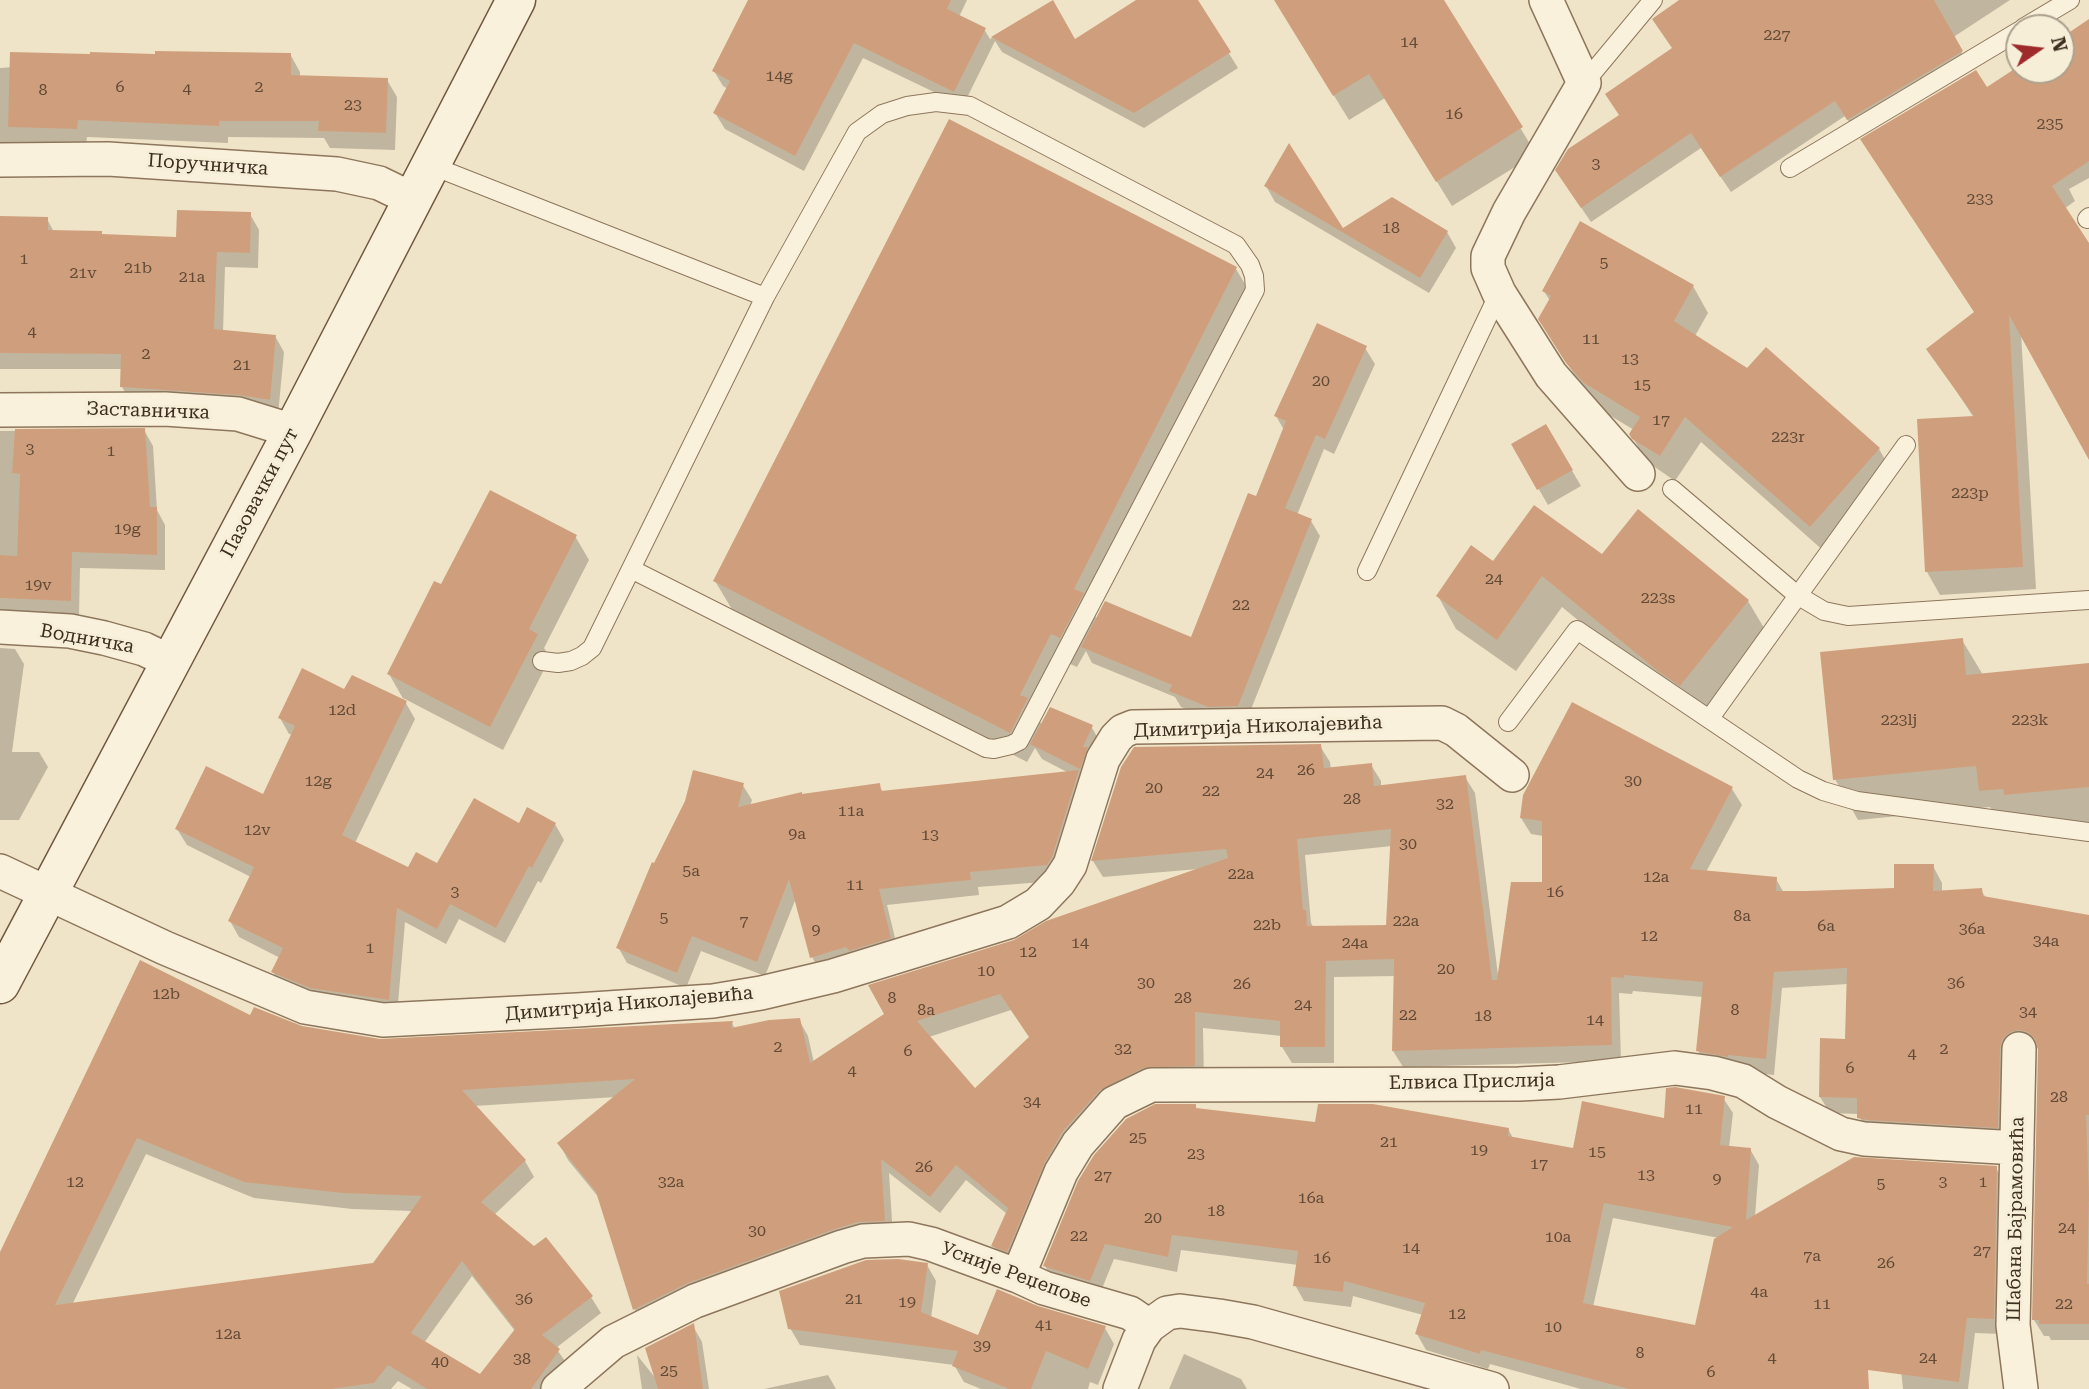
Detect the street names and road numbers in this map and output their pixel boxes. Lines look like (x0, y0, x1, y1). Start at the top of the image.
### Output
street label: Поручничка (147, 149, 269, 181)
street label: Заставничка (86, 397, 210, 425)
street label: Пазовачки пут (216, 424, 304, 562)
street label: Водничка (38, 620, 136, 658)
street label: Димитрија Николајевића (1133, 711, 1383, 743)
street label: Димитрија Николајевића (504, 982, 754, 1026)
street label: Елвиса Прислија (1389, 1069, 1555, 1095)
street label: Шабана Бајрамовића (2003, 1116, 2029, 1322)
street label: Усније Реџепове (938, 1237, 1094, 1313)

